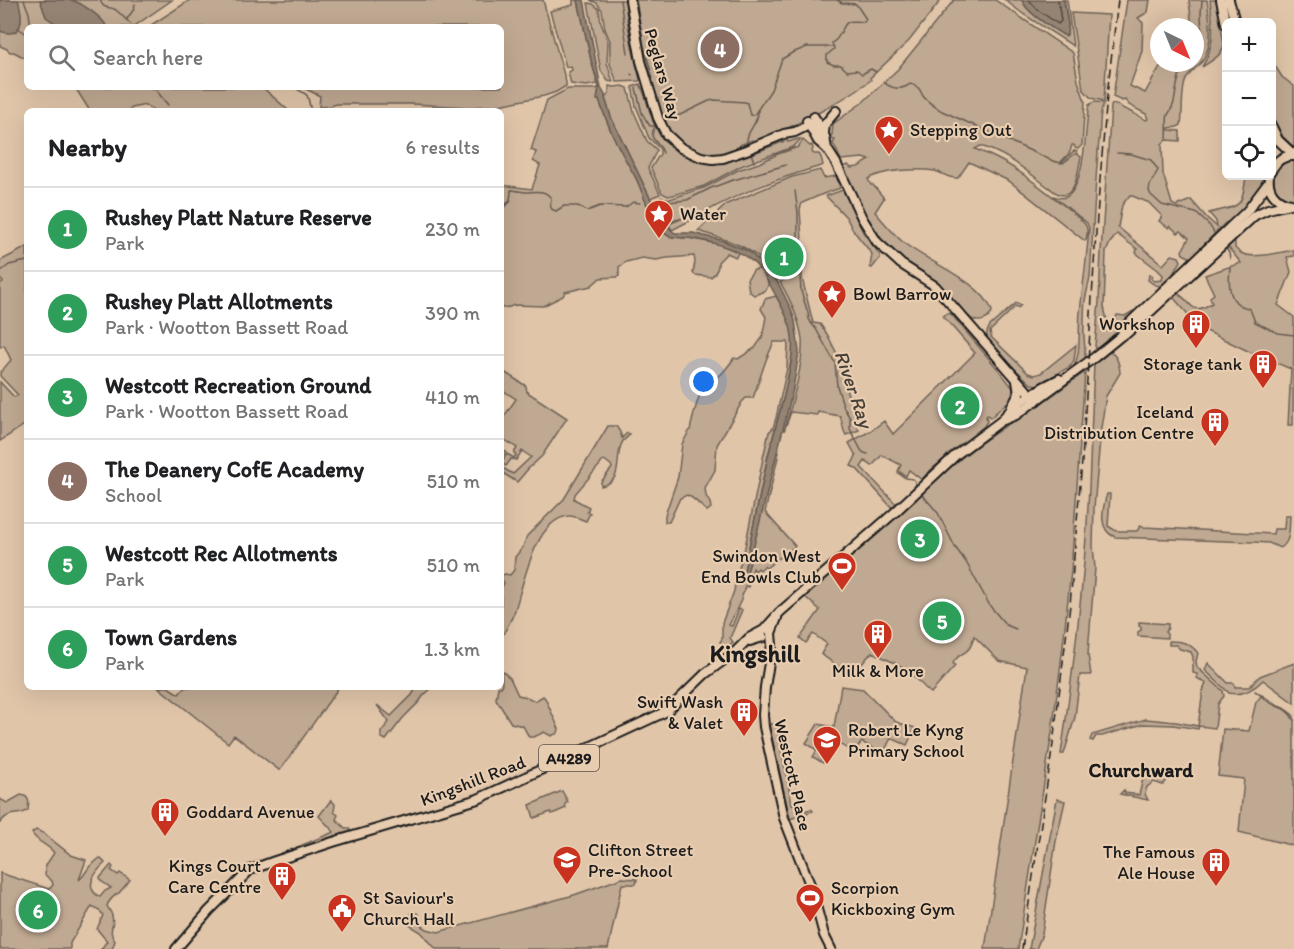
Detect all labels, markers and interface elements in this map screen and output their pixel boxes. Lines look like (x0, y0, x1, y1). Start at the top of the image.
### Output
north arrow (1150, 18, 1204, 72)
map controls (1222, 18, 1276, 180)
button: + (1222, 18, 1276, 72)
search box (24, 24, 504, 90)
street label: Peglars Way (639, 26, 687, 123)
pin: 4 (700, 26, 740, 72)
icon: search (45, 41, 78, 74)
text: Search here (93, 44, 203, 71)
button: − (1222, 72, 1276, 126)
place icon: Stepping Out (873, 114, 905, 156)
place label: Stepping Out (910, 119, 1012, 141)
button: locate (1222, 126, 1276, 180)
text: Nearby (48, 131, 127, 163)
text: 6 results (406, 135, 480, 159)
place icon: Water (643, 198, 675, 240)
place label: Water (680, 203, 726, 225)
text: Rushey Platt Nature Reserve (105, 204, 372, 231)
text: 1 (63, 217, 72, 241)
text: 230 m (425, 217, 480, 241)
text: Park (105, 231, 144, 255)
pin: 1 (764, 234, 804, 280)
place icon: Bowl Barrow (816, 278, 848, 320)
place label: Bowl Barrow (853, 283, 951, 305)
text: Rushey Platt Allotments (105, 288, 333, 315)
text: 2 (62, 301, 73, 325)
text: 390 m (425, 301, 480, 325)
building icon: Workshop (1180, 308, 1212, 350)
place label: Workshop (1099, 313, 1175, 335)
text: Park · Wootton Bassett Road (105, 315, 348, 339)
water label: River Ray (830, 347, 879, 433)
building icon: Storage tank (1247, 348, 1279, 390)
place label: Storage tank (1143, 353, 1243, 375)
your location (689, 367, 718, 396)
text: Westcott Recreation Ground (105, 372, 372, 399)
pin: 2 (940, 384, 980, 428)
text: 3 (62, 385, 73, 409)
text: 410 m (425, 385, 480, 409)
text: Park · Wootton Bassett Road (105, 399, 348, 423)
place label: Iceland Distribution Centre (1044, 401, 1194, 444)
building icon: Iceland Distribution Centre (1199, 406, 1231, 448)
text: The Deanery CofE Academy (105, 456, 364, 483)
text: 4 (61, 469, 74, 493)
text: 510 m (427, 469, 480, 493)
text: School (105, 483, 162, 507)
pin: 3 (900, 516, 940, 562)
text: Westcott Rec Allotments (105, 540, 338, 567)
place label: Swindon West End Bowls Club (701, 545, 821, 588)
sports icon: Swindon West End Bowls Club (826, 550, 858, 592)
text: 5 (62, 553, 73, 577)
text: 510 m (427, 553, 480, 577)
text: Park (105, 567, 144, 591)
pin: 5 (922, 598, 962, 644)
building icon: Milk & More (862, 618, 894, 660)
text: Town Gardens (105, 624, 237, 651)
text: 6 (62, 637, 73, 661)
text: 1.3 km (424, 637, 480, 661)
district label: Kingshill (710, 639, 801, 669)
text: Park (105, 651, 144, 675)
place label: Milk & More (832, 660, 924, 682)
place label: Swift Wash & Valet (637, 691, 723, 734)
building icon: Swift Wash & Valet (728, 696, 760, 738)
street label: Westcott Place (769, 717, 817, 833)
place label: Robert Le Kyng Primary School (848, 719, 965, 762)
school or university icon: Robert Le Kyng Primary School (811, 724, 843, 766)
road number: A4289 (539, 745, 599, 771)
street label: Kingshill Road (417, 751, 529, 811)
district label: Churchward (1089, 758, 1194, 782)
building icon: Goddard Avenue (149, 796, 181, 838)
place label: Goddard Avenue (186, 801, 314, 823)
place label: Clifton Street Pre-School (588, 839, 694, 882)
place label: The Famous Ale House (1103, 841, 1195, 884)
school or university icon: Clifton Street Pre-School (551, 844, 583, 886)
building icon: The Famous Ale House (1200, 846, 1232, 888)
place label: Kings Court Care Centre (168, 855, 261, 898)
building icon: Kings Court Care Centre (266, 860, 298, 902)
place label: Scorpion Kickboxing Gym (831, 877, 956, 920)
sports icon: Scorpion Kickboxing Gym (794, 882, 826, 924)
place label: St Saviour's Church Hall (363, 887, 455, 930)
pin: 6 (18, 888, 57, 932)
public building icon: St Saviour's Church Hall (326, 892, 358, 934)

